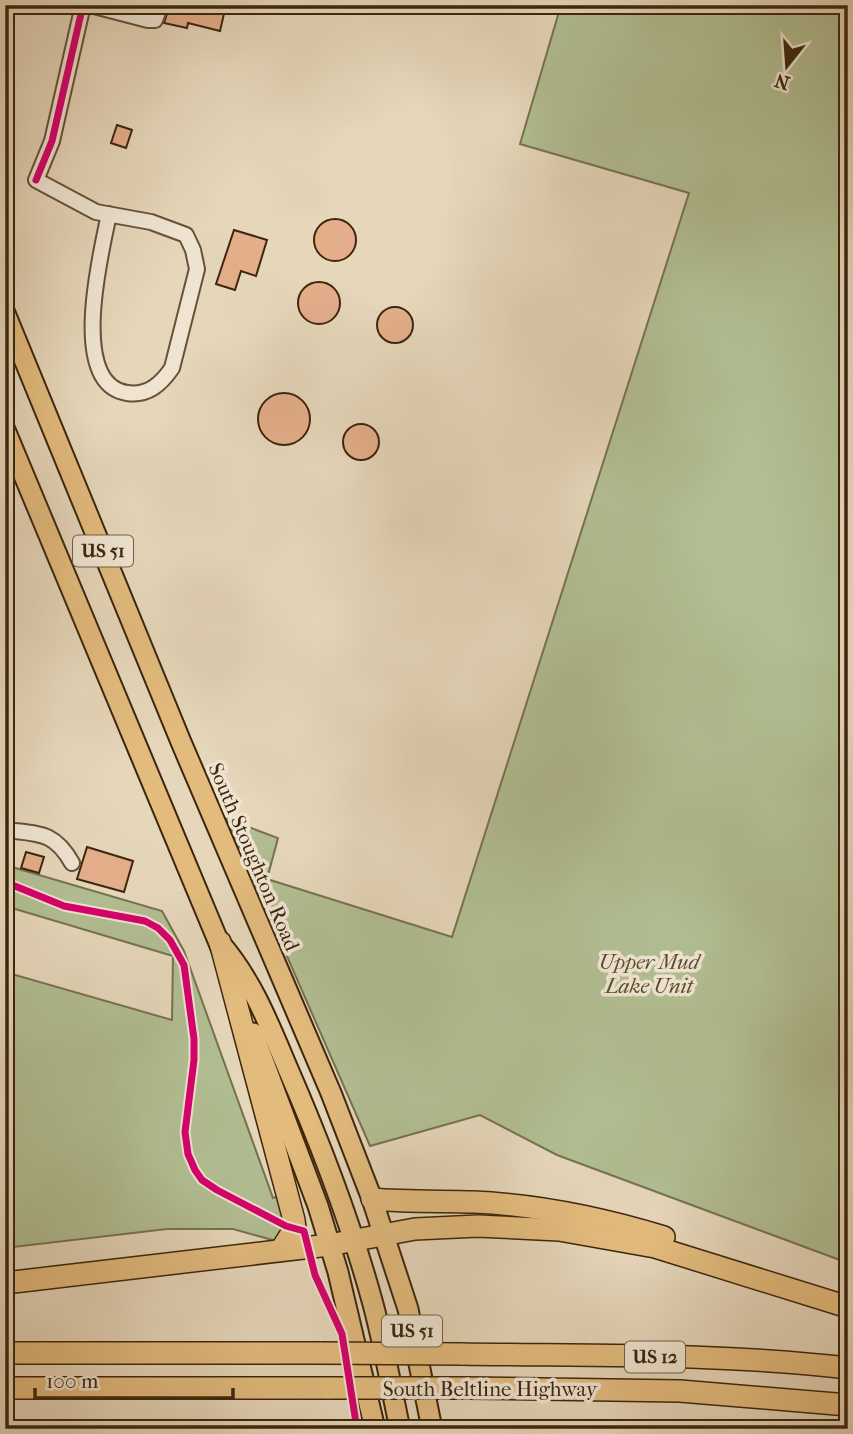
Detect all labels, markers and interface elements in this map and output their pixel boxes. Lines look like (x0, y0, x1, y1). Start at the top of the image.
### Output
north arrow (752, 32, 822, 102)
text: N (772, 69, 792, 94)
road number: US 51 (73, 536, 133, 566)
street label: South Stoughton Road (204, 759, 305, 955)
park label: Upper Mud Lake Unit (599, 950, 702, 998)
road number: US 51 (382, 1316, 442, 1346)
road number: US 12 (625, 1342, 685, 1372)
scale bar (35, 1357, 233, 1401)
text: 100 m (46, 1369, 99, 1393)
street label: South Beltline Highway (383, 1377, 598, 1401)

